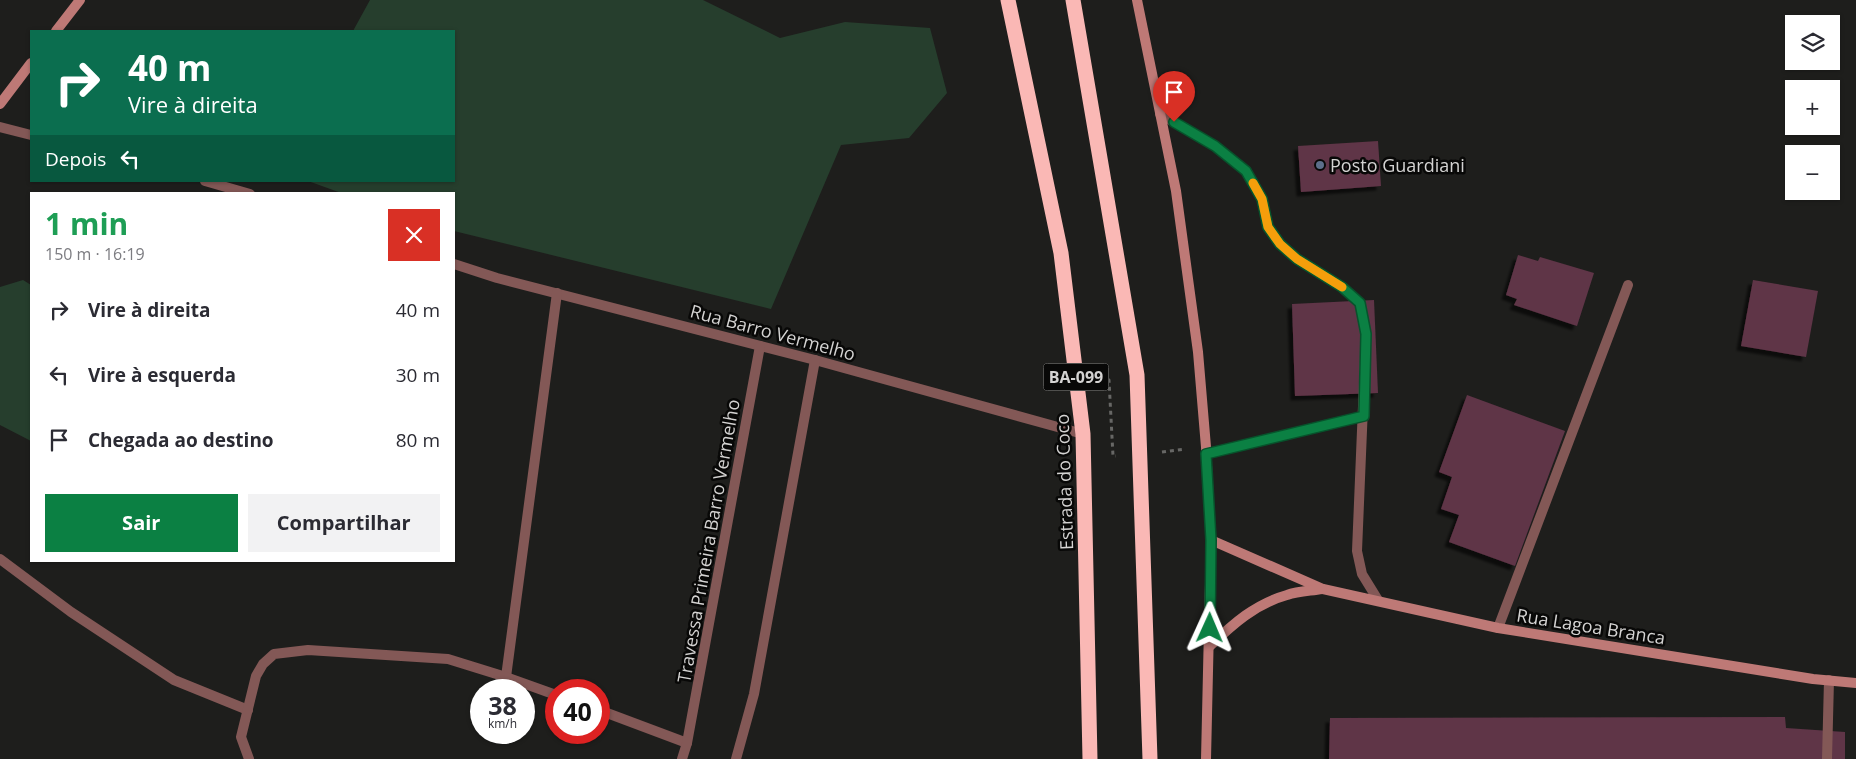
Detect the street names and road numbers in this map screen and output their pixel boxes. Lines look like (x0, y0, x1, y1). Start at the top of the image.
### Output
street label: Rua Barro Vermelho (688, 298, 858, 366)
road number: BA-099 (1044, 364, 1108, 391)
street label: Travessa Primeira Barro Vermelho (671, 397, 745, 685)
street label: Estrada do Coco (1050, 414, 1078, 550)
street label: Rua Lagoa Branca (1515, 602, 1667, 650)

